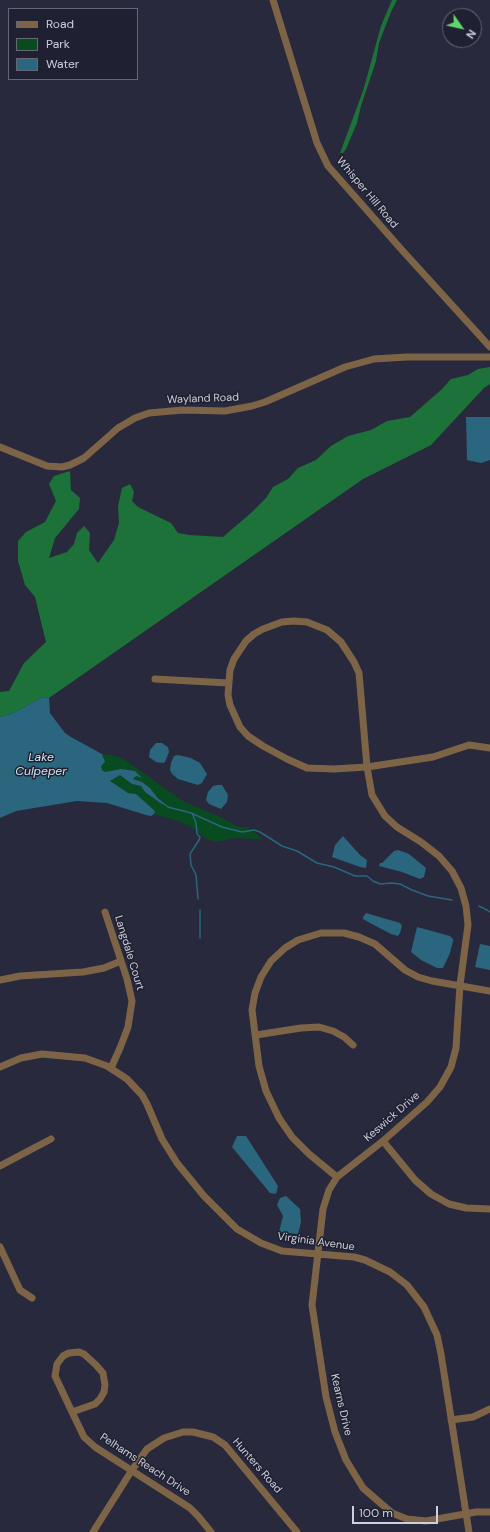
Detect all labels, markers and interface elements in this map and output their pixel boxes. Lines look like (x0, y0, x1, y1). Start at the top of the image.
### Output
legend (8, 8, 138, 80)
north arrow (442, 8, 482, 48)
text: Road (46, 16, 74, 32)
text: N (463, 27, 479, 41)
text: Park (46, 36, 70, 52)
text: Water (46, 56, 79, 72)
street label: Whisper Hill Road (333, 155, 401, 231)
street label: Wayland Road (167, 391, 239, 407)
water label: Lake Culpeper (15, 751, 67, 779)
street label: Langdale Court (111, 914, 147, 992)
street label: Keswick Drive (361, 1089, 423, 1145)
street label: Virginia Avenue (276, 1230, 356, 1254)
street label: Kearns Drive (327, 1373, 355, 1437)
street label: Pelhams Reach Drive (97, 1431, 193, 1499)
street label: Hunters Road (230, 1436, 284, 1496)
scale bar (354, 1498, 440, 1524)
text: 100 m (359, 1505, 393, 1521)

